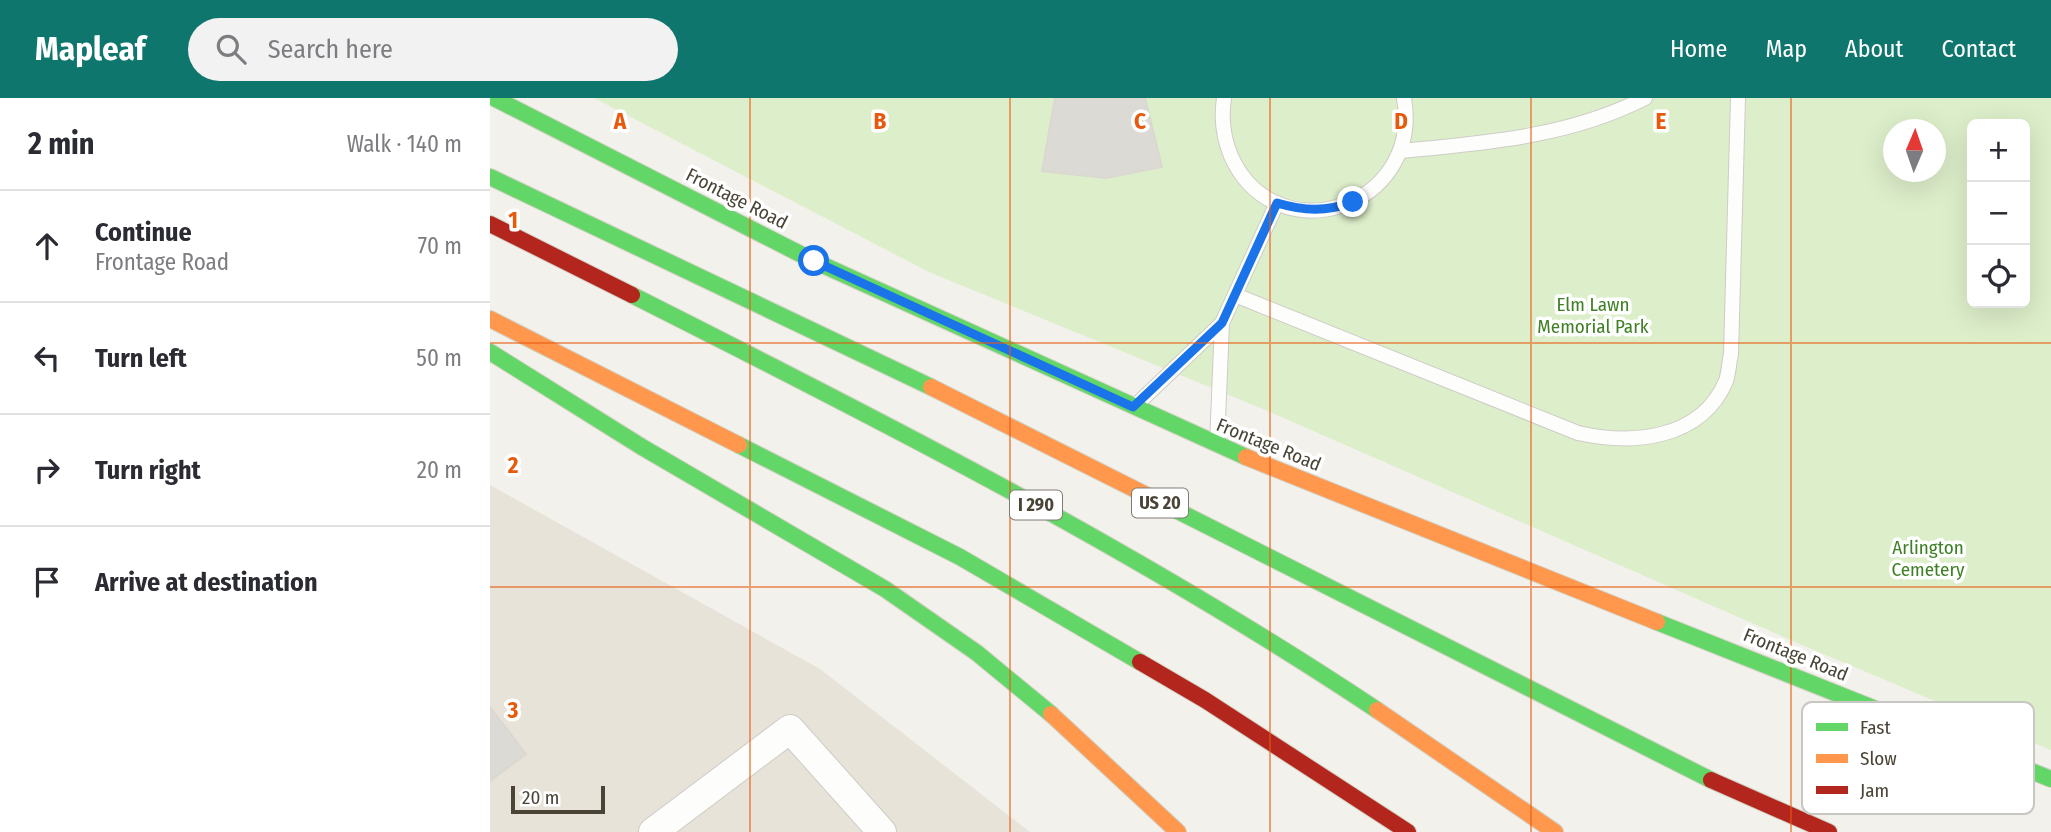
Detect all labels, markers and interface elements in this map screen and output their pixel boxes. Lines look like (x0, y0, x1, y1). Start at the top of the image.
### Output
search box (188, 18, 678, 81)
text: Mapleaf (35, 29, 146, 69)
icon: search (212, 30, 250, 68)
text: Search here (268, 34, 393, 65)
text: Home (1670, 35, 1727, 63)
text: Map (1765, 35, 1807, 63)
text: About (1845, 35, 1903, 63)
text: Contact (1941, 35, 2016, 63)
text: A (613, 107, 627, 135)
text: B (874, 107, 887, 135)
text: C (1134, 107, 1146, 135)
text: D (1394, 107, 1408, 135)
text: E (1656, 107, 1667, 135)
north arrow (1883, 119, 1946, 182)
map controls (1967, 119, 2030, 308)
button: + (1967, 119, 2030, 182)
text: 2 min (28, 126, 95, 162)
text: Walk · 140 m (347, 130, 462, 158)
street label: Frontage Road (682, 163, 791, 234)
button: − (1967, 182, 2030, 245)
route end (1337, 186, 1368, 217)
text: 1 (508, 206, 518, 234)
text: Continue (95, 217, 192, 248)
icon: ahead (28, 227, 66, 265)
text: 70 m (418, 232, 462, 260)
route start (798, 245, 829, 276)
button: locate (1967, 245, 2030, 308)
text: Frontage Road (95, 248, 229, 276)
park label: Elm Lawn Memorial Park (1537, 293, 1649, 338)
icon: left (28, 339, 66, 377)
text: Turn left (95, 343, 187, 374)
text: 50 m (416, 344, 462, 372)
street label: Frontage Road (1213, 413, 1324, 476)
icon: right (28, 451, 66, 489)
text: 2 (507, 451, 519, 479)
text: Turn right (95, 455, 201, 486)
text: 20 m (417, 456, 462, 484)
road number: US 20 (1132, 488, 1188, 517)
road number: I 290 (1010, 491, 1062, 520)
park label: Arlington Cemetery (1891, 536, 1965, 581)
icon: arrive (28, 563, 66, 601)
text: Arrive at destination (95, 567, 318, 598)
street label: Frontage Road (1740, 623, 1851, 686)
text: 3 (507, 696, 519, 724)
legend (1802, 702, 2034, 814)
text: Fast (1860, 716, 1891, 739)
text: Slow (1860, 747, 1897, 770)
text: Jam (1860, 779, 1889, 802)
scale bar (511, 783, 606, 815)
text: 20 m (522, 786, 559, 809)

